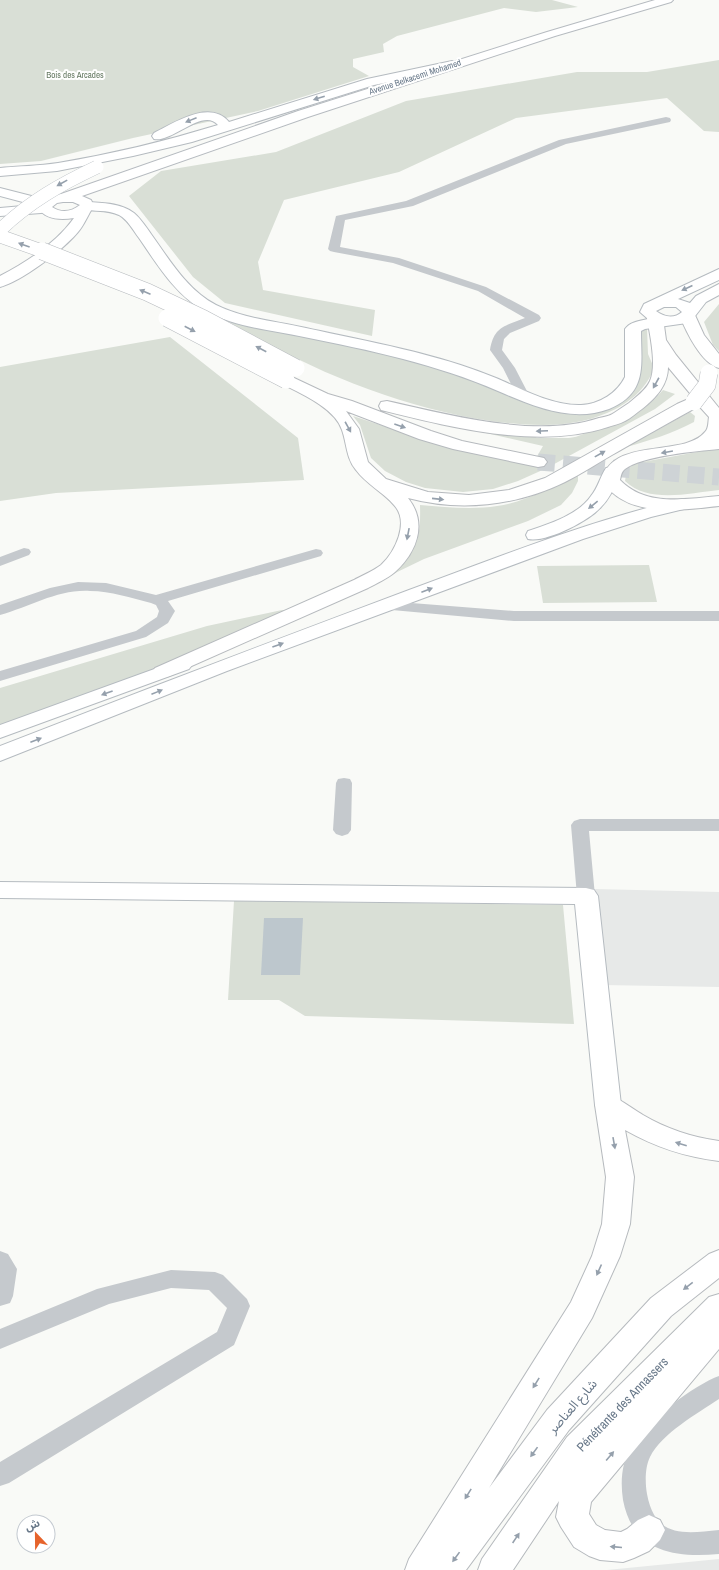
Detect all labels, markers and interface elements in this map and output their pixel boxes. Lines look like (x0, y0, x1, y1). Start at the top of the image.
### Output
street label: Avenue Belkacemi Mohamed (366, 56, 463, 98)
park label: Bois des Arcades (46, 69, 104, 81)
one-way arrow (312, 95, 324, 101)
one-way arrow (185, 117, 197, 124)
one-way arrow (56, 180, 68, 187)
one-way arrow (17, 241, 29, 247)
one-way arrow (682, 285, 693, 291)
one-way arrow (138, 288, 150, 294)
one-way arrow (184, 326, 196, 332)
one-way arrow (255, 346, 267, 353)
one-way arrow (653, 377, 659, 389)
one-way arrow (344, 421, 351, 433)
one-way arrow (394, 423, 406, 429)
one-way arrow (535, 428, 548, 434)
one-way arrow (661, 449, 673, 455)
one-way arrow (594, 451, 606, 458)
one-way arrow (432, 496, 444, 502)
one-way arrow (587, 501, 598, 509)
one-way arrow (405, 528, 411, 540)
one-way arrow (421, 587, 433, 593)
one-way arrow (273, 642, 285, 648)
one-way arrow (152, 689, 163, 695)
one-way arrow (100, 690, 112, 696)
one-way arrow (31, 737, 43, 743)
one-way arrow (611, 1137, 617, 1149)
one-way arrow (675, 1141, 687, 1147)
one-way arrow (596, 1264, 602, 1276)
one-way arrow (683, 1281, 694, 1290)
street label: Pénétrante des Annassers (573, 1353, 672, 1455)
street label: شارع العناصر (543, 1376, 602, 1439)
one-way arrow (533, 1377, 540, 1389)
one-way arrow (529, 1447, 538, 1458)
one-way arrow (605, 1451, 614, 1462)
one-way arrow (465, 1488, 472, 1500)
north arrow (16, 1514, 56, 1554)
text: ش (23, 1515, 42, 1534)
one-way arrow (512, 1533, 520, 1543)
one-way arrow (610, 1543, 622, 1550)
one-way arrow (452, 1551, 461, 1562)

